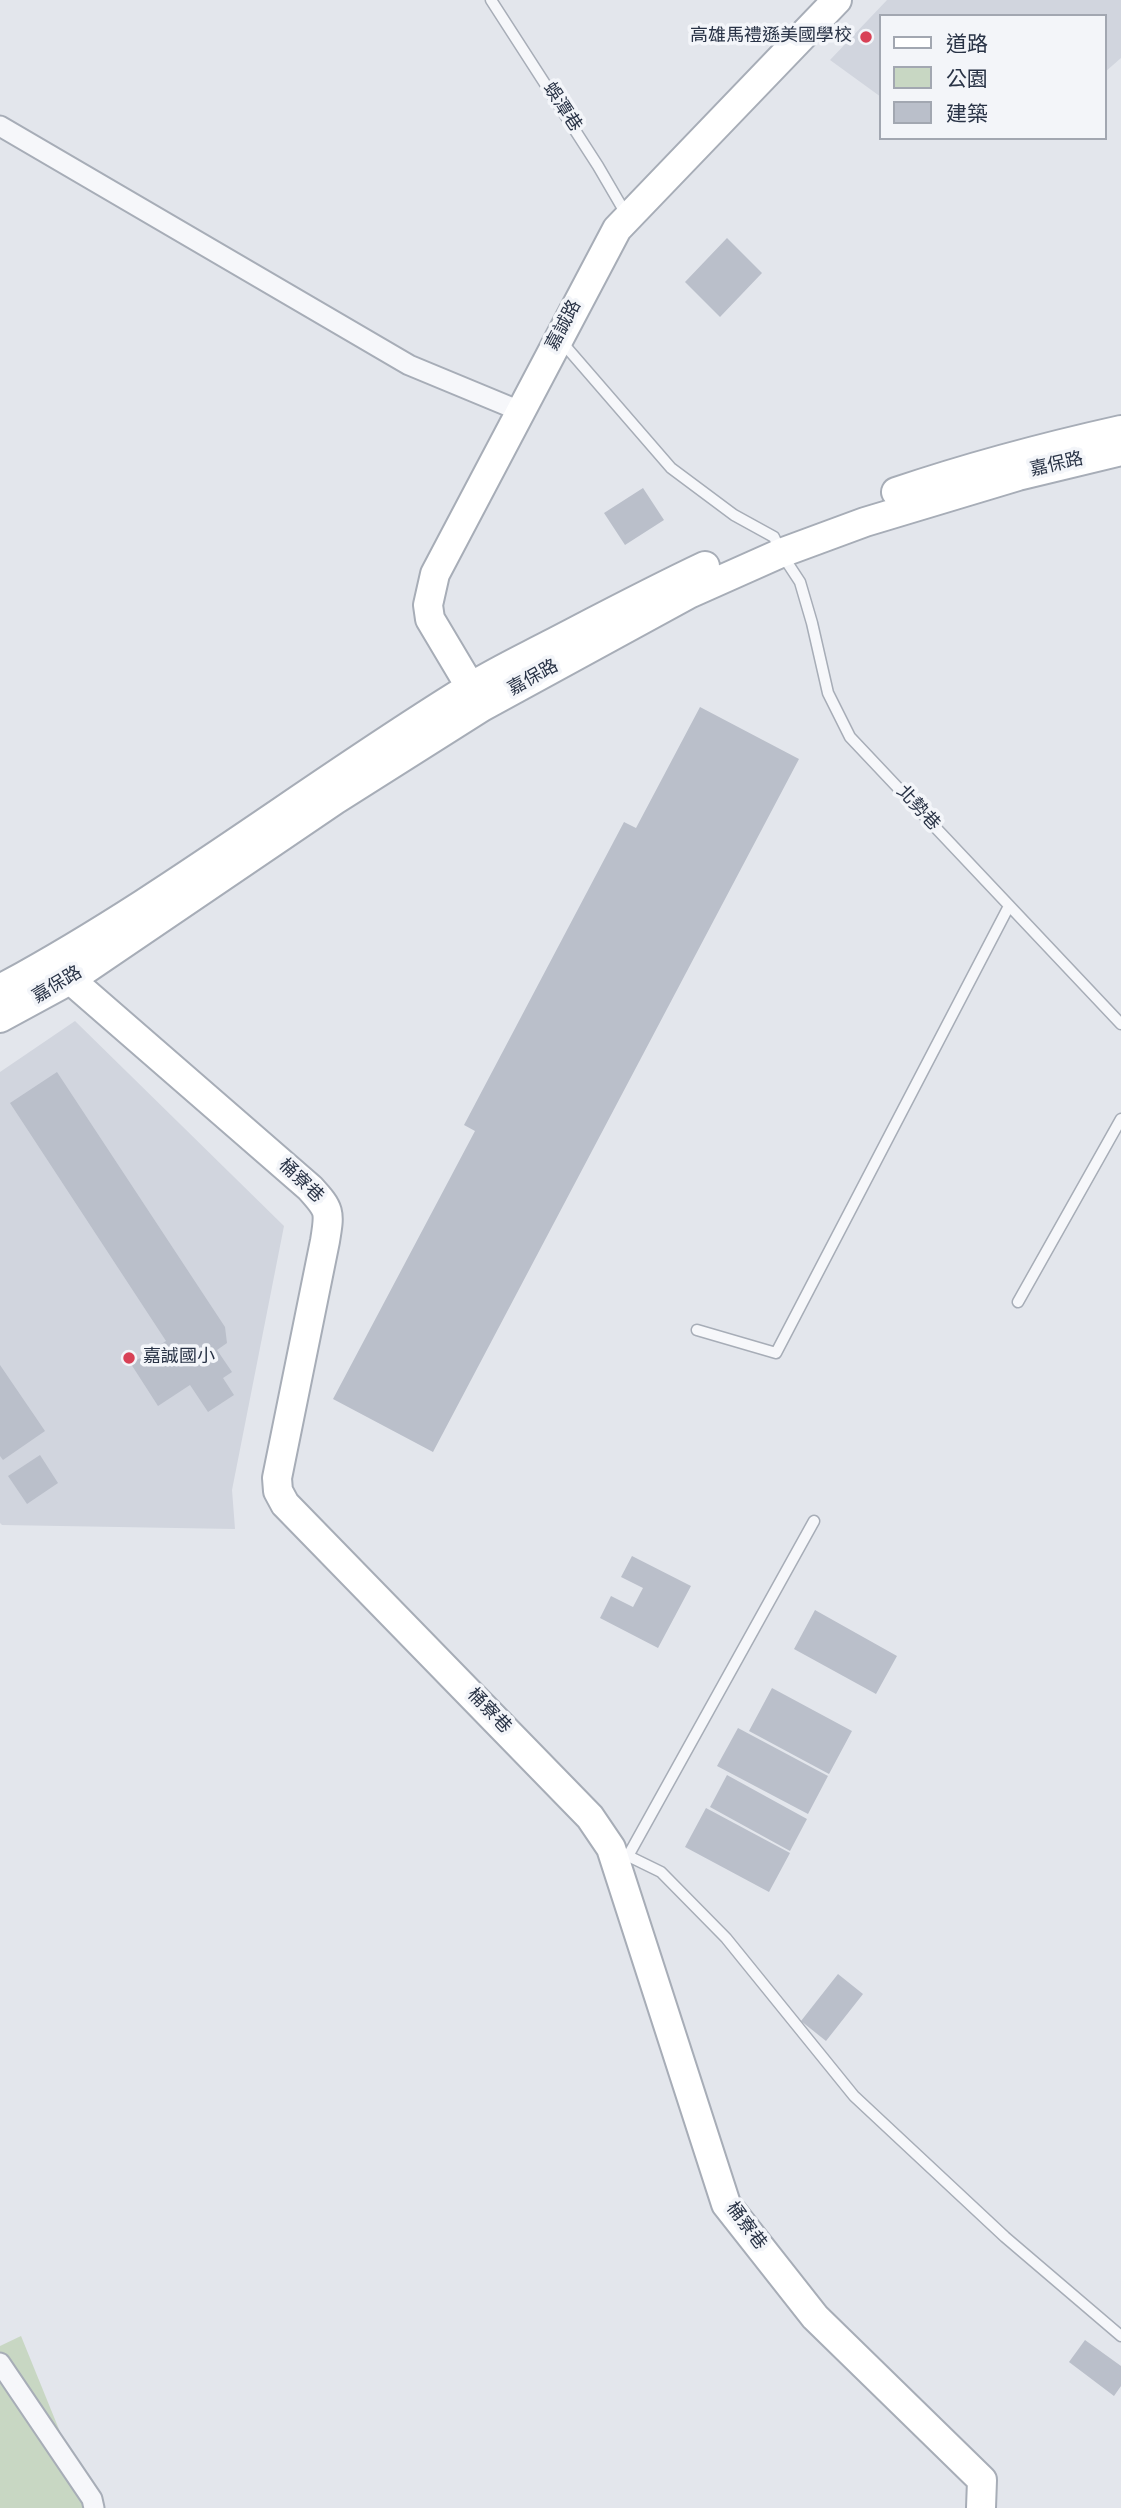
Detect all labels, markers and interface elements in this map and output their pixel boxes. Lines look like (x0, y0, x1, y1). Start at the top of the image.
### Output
legend (880, 14, 1107, 140)
place label: 高雄馬禮遜美國學校 (690, 26, 852, 48)
marker: 高雄馬禮遜美國學校 (858, 29, 874, 45)
text: 道路 (946, 32, 988, 59)
text: 公園 (946, 67, 988, 94)
street label: 蜈潭巷 (537, 79, 585, 137)
text: 建築 (946, 102, 988, 129)
street label: 嘉誠路 (543, 297, 587, 355)
street label: 嘉保路 (1028, 449, 1086, 483)
street label: 嘉保路 (505, 656, 563, 702)
street label: 北勢巷 (891, 782, 943, 836)
street label: 嘉保路 (29, 963, 87, 1009)
street label: 桶寮巷 (273, 1155, 327, 1209)
place label: 嘉誠國小 (143, 1347, 215, 1369)
marker: 嘉誠國小 (121, 1350, 137, 1366)
street label: 桶寮巷 (461, 1685, 515, 1739)
street label: 桶寮巷 (720, 2199, 770, 2255)

